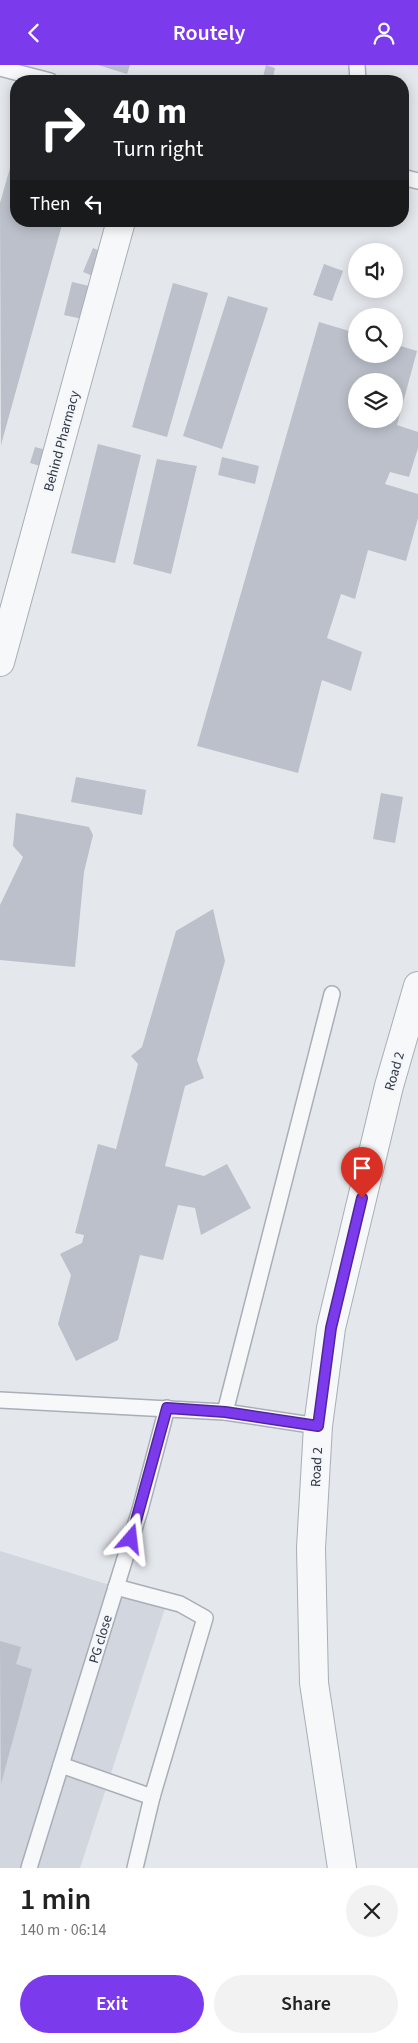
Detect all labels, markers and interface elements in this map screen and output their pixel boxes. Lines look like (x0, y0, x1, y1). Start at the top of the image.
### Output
text: Routely (173, 17, 245, 49)
icon: back (20, 19, 48, 47)
icon: person (370, 19, 398, 47)
text: 40 m (113, 87, 187, 137)
icon: right (30, 95, 95, 160)
text: Turn right (113, 133, 203, 165)
icon: left (80, 190, 108, 218)
text: Then (30, 191, 70, 218)
map controls (348, 243, 403, 428)
button: sound (348, 243, 403, 298)
button: search (348, 308, 403, 363)
button: layers (348, 373, 403, 428)
street label: Behind Pharmacy (39, 388, 85, 494)
street label: Road 2 (380, 1049, 410, 1093)
pin (341, 1147, 383, 1198)
icon: arrive (348, 1154, 376, 1182)
street label: Road 2 (306, 1447, 328, 1487)
position arrow (104, 1512, 156, 1564)
street label: PG close (84, 1613, 118, 1666)
text: 1 min (20, 1878, 91, 1921)
button: close (346, 1885, 398, 1937)
text: 140 m · 06:14 (20, 1919, 107, 1941)
button: Exit (20, 1975, 204, 2033)
button: Share (214, 1975, 398, 2033)

